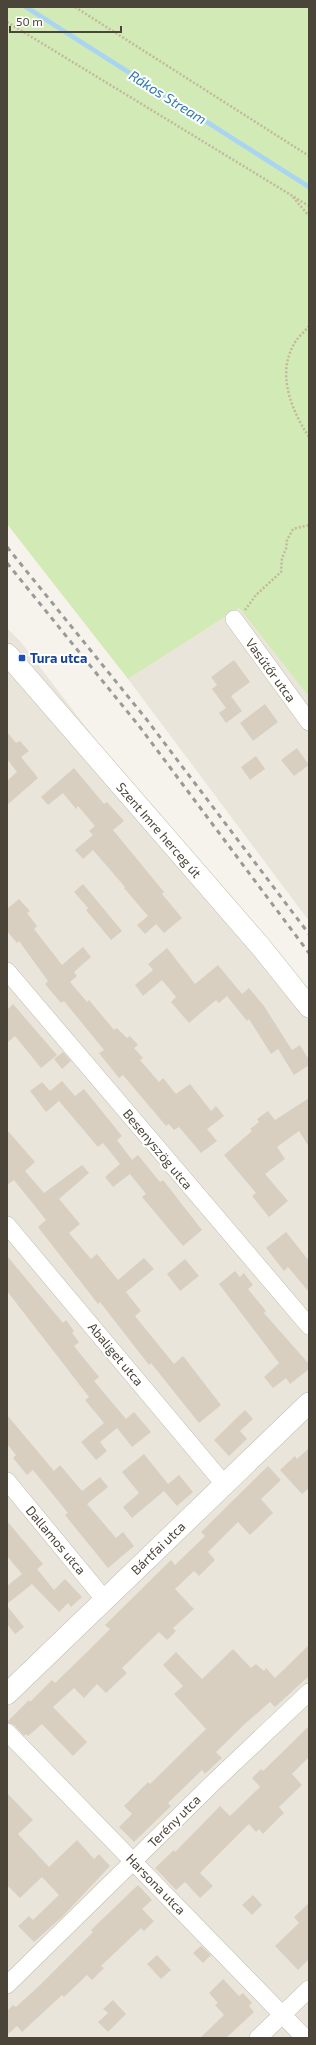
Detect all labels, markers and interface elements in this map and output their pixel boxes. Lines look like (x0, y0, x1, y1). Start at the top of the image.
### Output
scale bar (10, 8, 121, 34)
text: 50 m (16, 14, 43, 28)
water label: Rákos Stream (126, 66, 210, 128)
street label: Vasútőr utca (243, 635, 299, 705)
place label: Tura utca (30, 650, 87, 666)
marker: Tura utca (17, 653, 27, 663)
street label: Szent Imre herceg út (113, 779, 205, 881)
street label: Besenyszög utca (120, 1106, 196, 1192)
street label: Abaliget utca (85, 1319, 147, 1389)
street label: Dallamos utca (23, 1502, 89, 1578)
street label: Bártfai utca (127, 1518, 189, 1578)
street label: Terény utca (144, 1791, 204, 1851)
street label: Harsona utca (123, 1850, 189, 1918)

